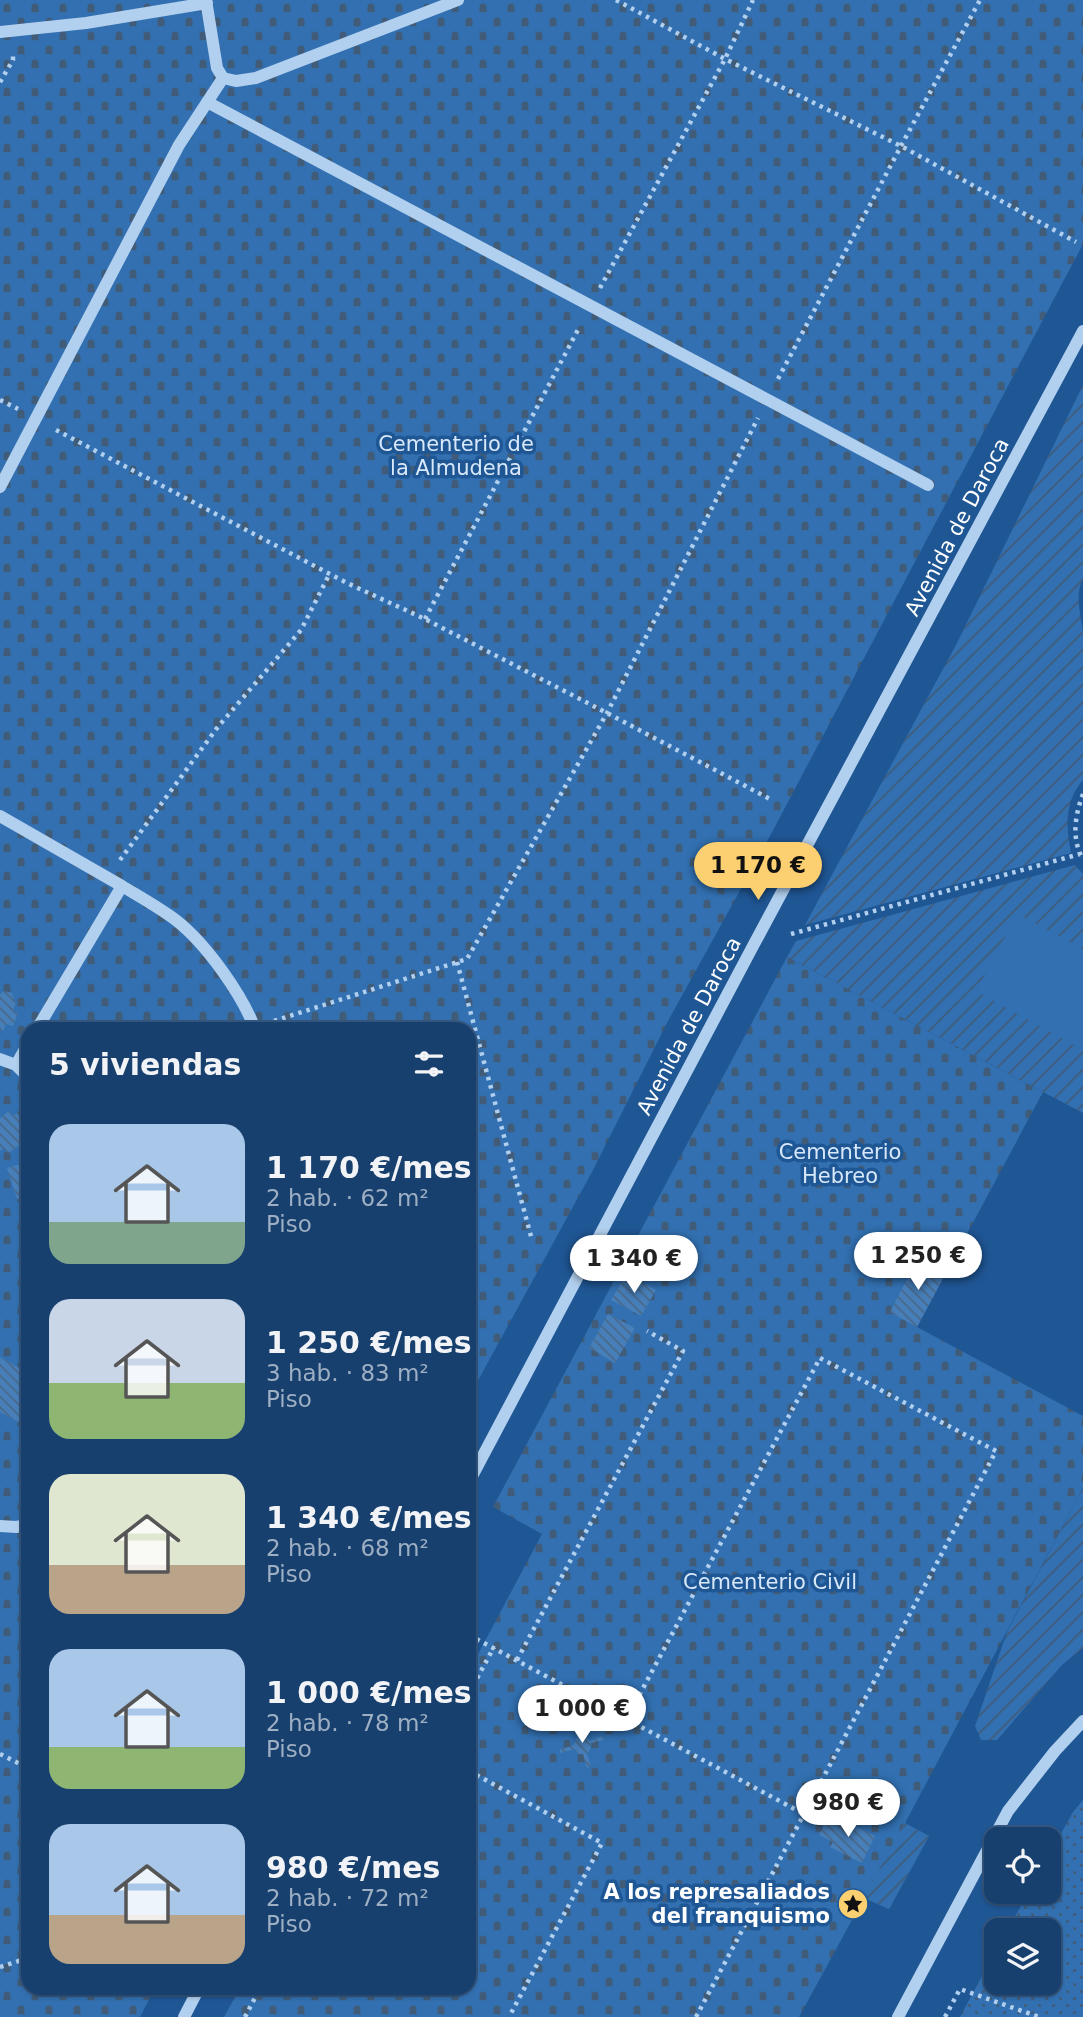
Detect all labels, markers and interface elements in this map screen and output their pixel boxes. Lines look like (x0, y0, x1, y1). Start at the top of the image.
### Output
park label: Cementerio de la Almudena (378, 432, 534, 480)
street label: Avenida de Daroca (900, 434, 1014, 620)
pin: 1 170 € (693, 842, 823, 902)
text: 1 170 € (710, 852, 806, 878)
street label: Avenida de Daroca (632, 933, 746, 1119)
icon: filters (410, 1045, 448, 1083)
text: 5 viviendas (49, 1047, 241, 1082)
park label: Cementerio Hebreo (779, 1140, 901, 1188)
text: 1 170 €/mes (266, 1150, 472, 1185)
icon: home (105, 1152, 189, 1236)
text: 2 hab. · 62 m² (266, 1185, 429, 1211)
text: Piso (266, 1211, 312, 1237)
pin: 1 250 € (853, 1232, 983, 1292)
pin: 1 340 € (569, 1236, 699, 1295)
text: 1 250 € (870, 1242, 966, 1268)
text: 1 340 € (586, 1245, 682, 1271)
text: 1 250 €/mes (266, 1325, 472, 1360)
icon: home (105, 1327, 189, 1411)
text: 3 hab. · 83 m² (266, 1360, 429, 1386)
text: Piso (266, 1386, 312, 1412)
text: 1 340 €/mes (266, 1500, 472, 1535)
icon: home (105, 1502, 189, 1586)
text: 2 hab. · 68 m² (266, 1535, 429, 1561)
text: Piso (266, 1561, 312, 1587)
park label: Cementerio Civil (683, 1570, 857, 1594)
text: 1 000 €/mes (266, 1675, 472, 1710)
icon: home (105, 1677, 189, 1761)
pin: 1 000 € (517, 1686, 647, 1745)
text: 1 000 € (534, 1695, 630, 1721)
text: 2 hab. · 78 m² (266, 1710, 429, 1736)
text: Piso (266, 1736, 312, 1762)
pin: 980 € (799, 1780, 897, 1839)
text: 980 € (812, 1789, 884, 1815)
map controls (984, 1827, 1061, 1995)
button: locate (984, 1827, 1061, 1904)
text: 980 €/mes (266, 1850, 440, 1885)
icon: home (105, 1852, 189, 1936)
place label: A los represaliados del franquismo (604, 1880, 830, 1928)
text: 2 hab. · 72 m² (266, 1885, 429, 1911)
place icon: A los represaliados del franquismo (836, 1887, 870, 1921)
text: Piso (266, 1911, 312, 1937)
button: layers (984, 1918, 1061, 1995)

